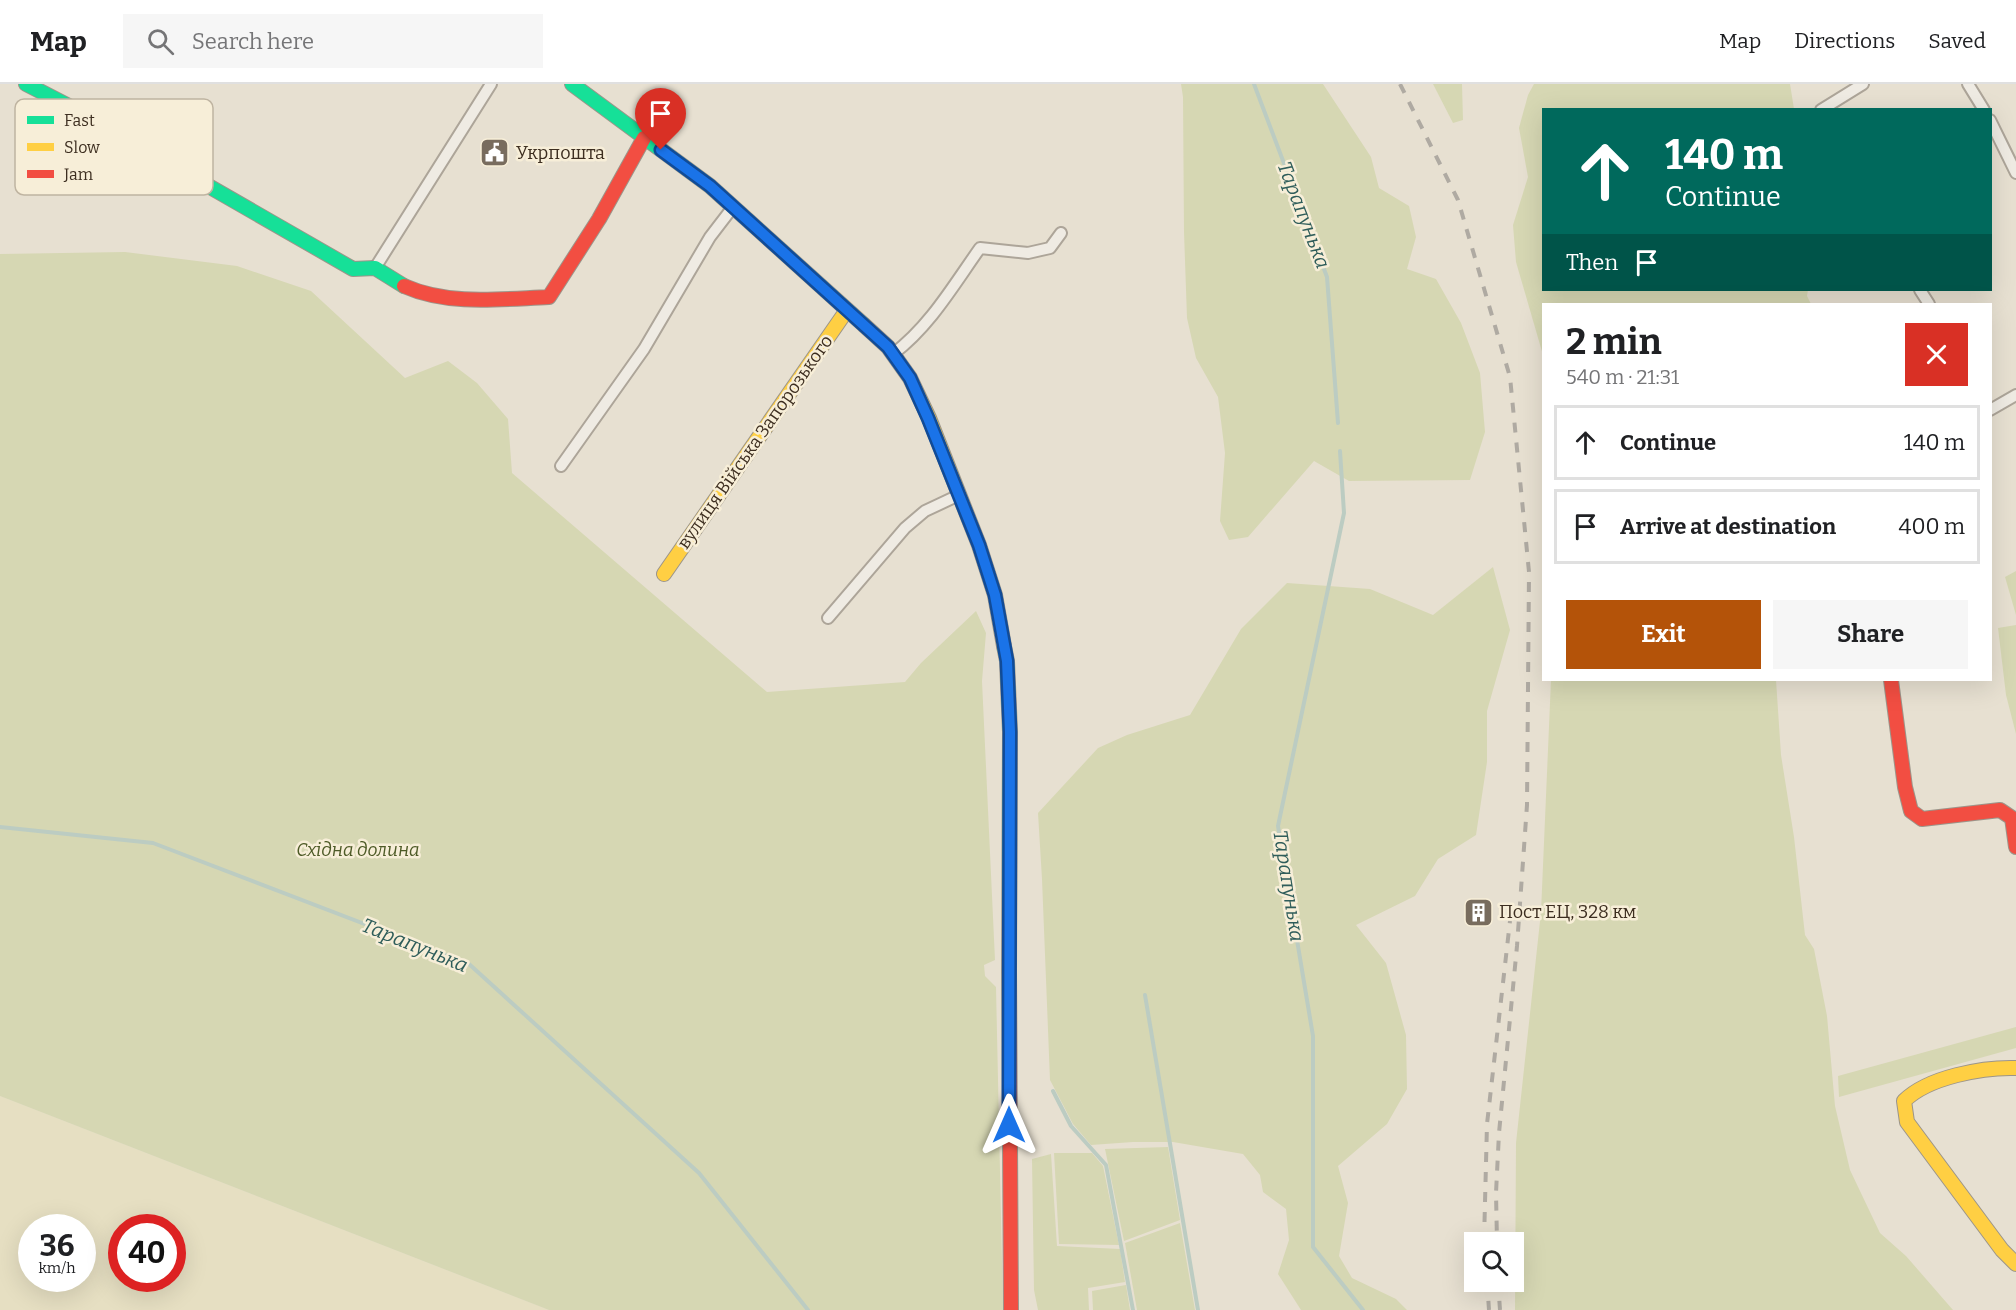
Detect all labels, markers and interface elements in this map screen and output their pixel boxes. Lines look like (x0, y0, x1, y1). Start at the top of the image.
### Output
search box (123, 14, 543, 68)
text: Map (30, 25, 87, 58)
icon: search (144, 25, 177, 58)
text: Search here (192, 28, 314, 55)
text: Map (1719, 28, 1761, 54)
text: Directions (1794, 28, 1895, 54)
text: Saved (1928, 28, 1986, 54)
pin (635, 88, 686, 150)
icon: arrive (644, 97, 677, 130)
legend (15, 99, 213, 195)
text: Fast (64, 111, 95, 130)
text: 140 m (1665, 130, 1783, 180)
icon: ahead (1566, 132, 1644, 210)
public building icon: Укрпошта (479, 137, 511, 169)
text: Slow (64, 138, 100, 157)
place label: Укрпошта (516, 142, 605, 164)
water label: Тарапунька (1273, 158, 1335, 272)
text: Jam (63, 165, 93, 184)
text: Continue (1665, 181, 1781, 213)
icon: arrive (1630, 246, 1663, 279)
text: Then (1566, 249, 1618, 276)
text: 2 min (1566, 320, 1662, 364)
button: close (1905, 323, 1968, 386)
street label: вулиця Війська Запорозького (673, 331, 837, 553)
text: 540 m · 21:31 (1566, 365, 1679, 389)
icon: ahead (1569, 426, 1602, 459)
text: Continue (1620, 429, 1716, 456)
text: 140 m (1904, 429, 1965, 456)
icon: arrive (1569, 510, 1602, 543)
text: Arrive at destination (1620, 513, 1836, 540)
text: 400 m (1899, 513, 1965, 540)
button: Exit (1566, 600, 1761, 669)
button: Share (1773, 600, 1968, 669)
water label: Тарапунька (1268, 829, 1310, 943)
park label: Східна долина (296, 839, 420, 861)
building icon: Пост ЕЦ, 328 км (1462, 896, 1494, 928)
place label: Пост ЕЦ, 328 км (1499, 901, 1636, 923)
water label: Тарапунька (358, 913, 472, 977)
position arrow (977, 1093, 1041, 1157)
speed limit sign: 40 (108, 1214, 186, 1292)
text: 36 (39, 1228, 75, 1264)
map controls (1464, 1232, 1524, 1292)
button: search (1464, 1232, 1524, 1292)
text: km/h (38, 1259, 76, 1277)

